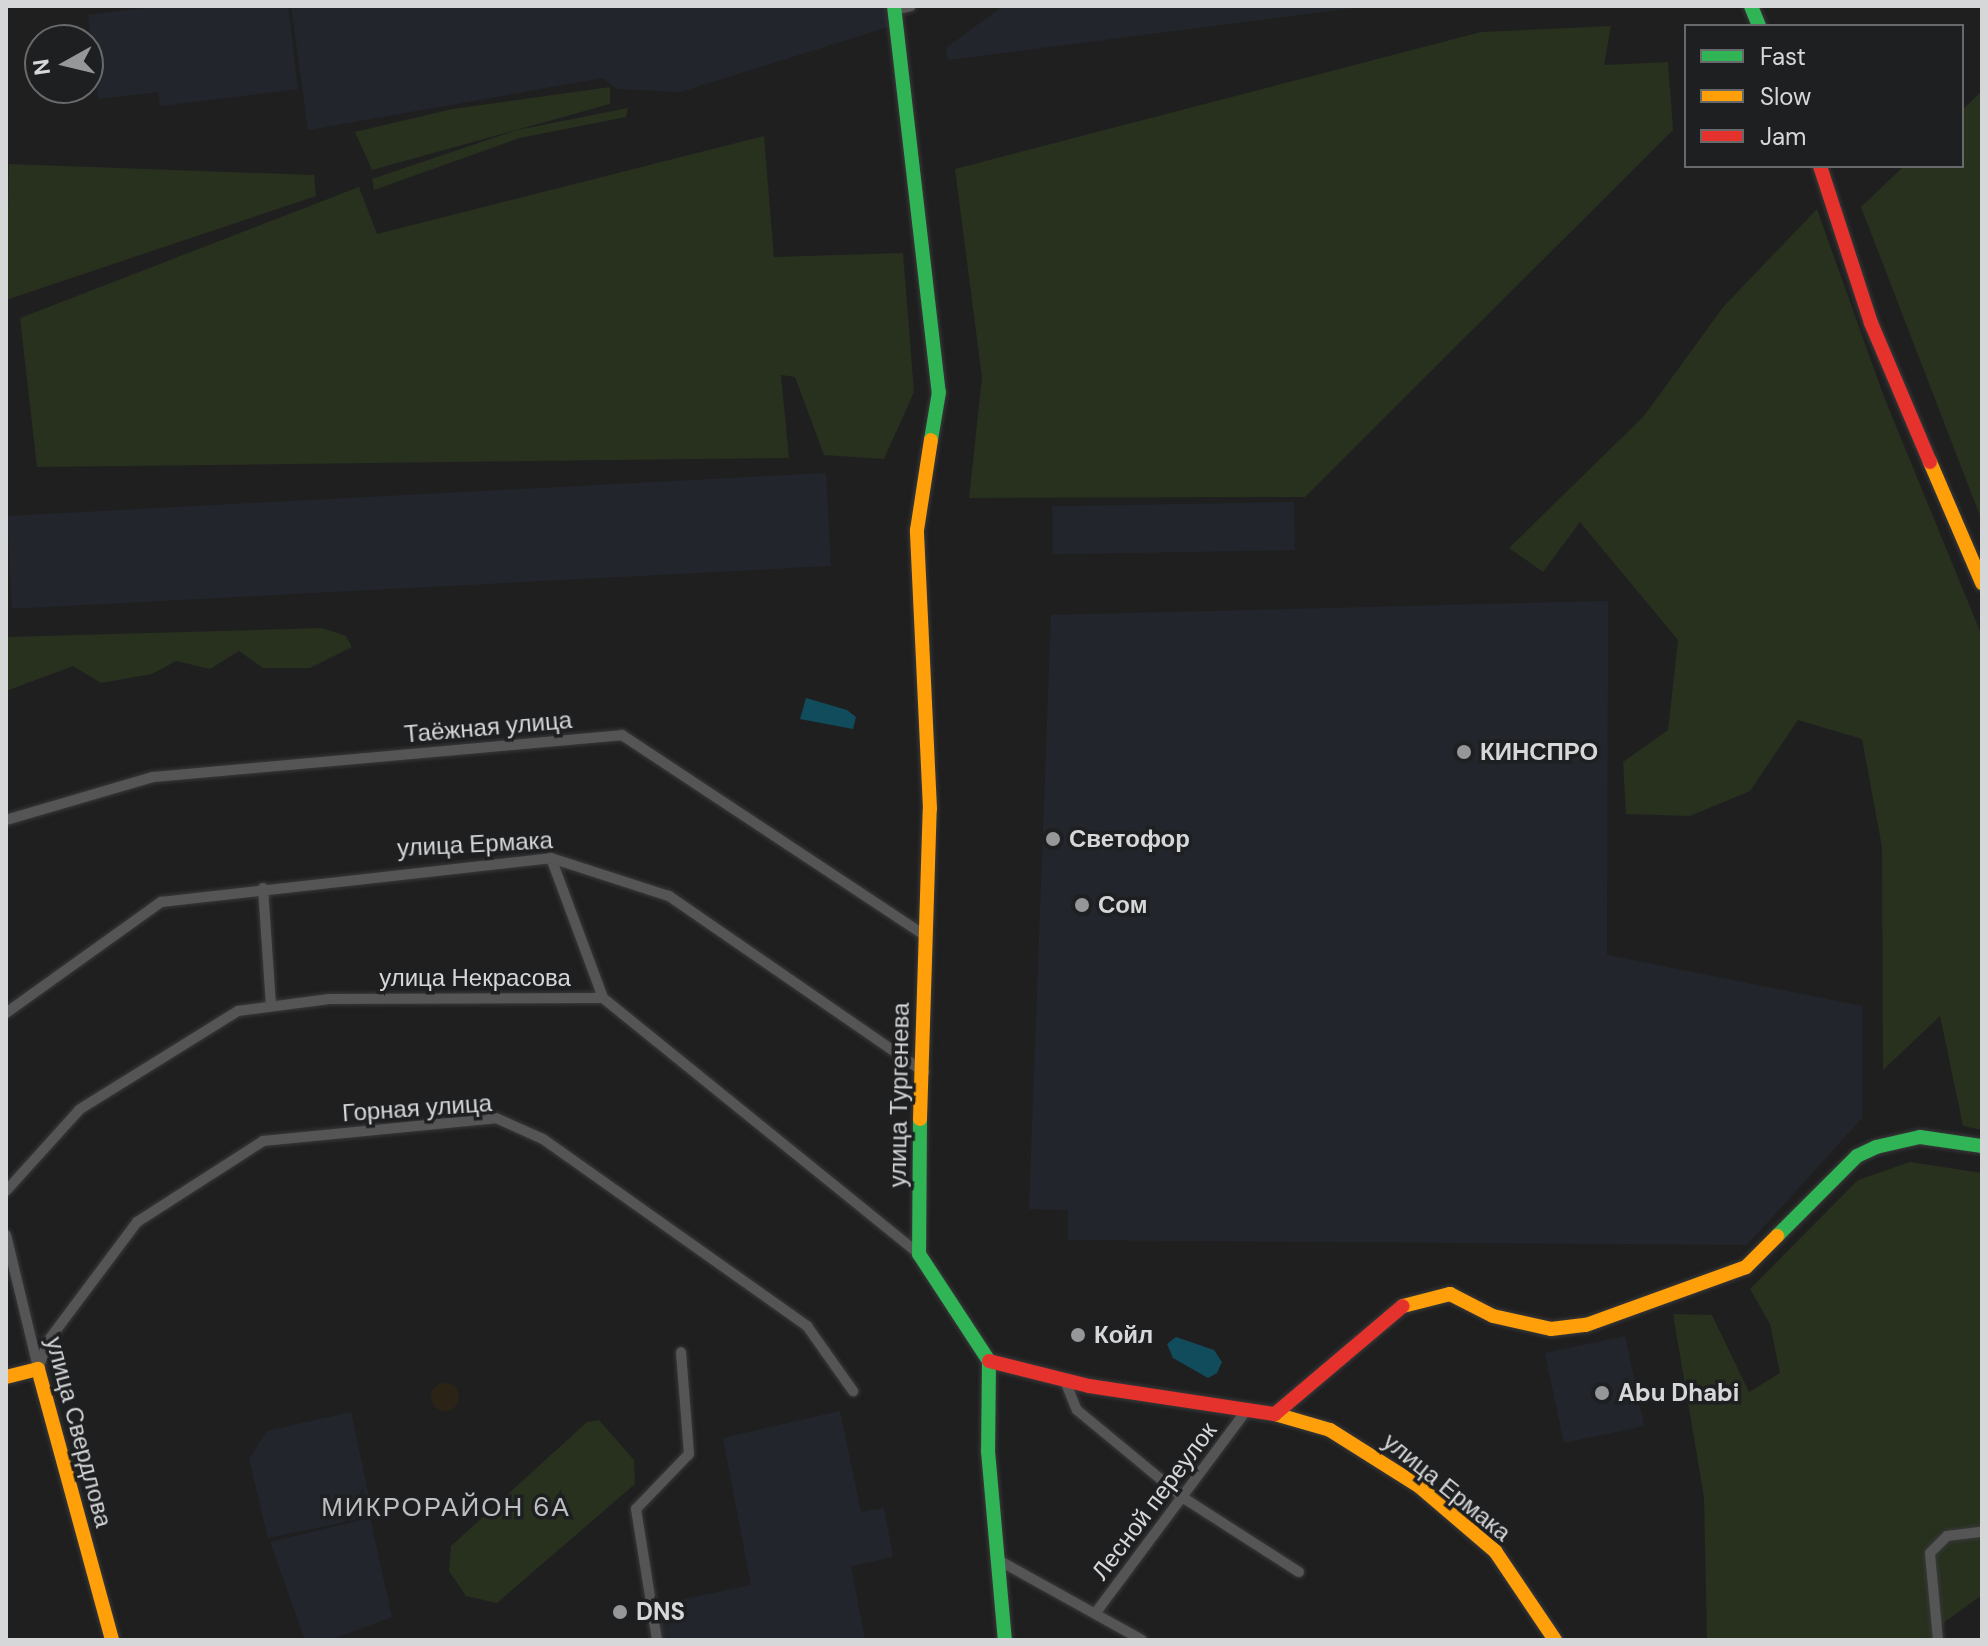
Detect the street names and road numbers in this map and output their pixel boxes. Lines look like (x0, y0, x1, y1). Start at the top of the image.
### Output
street label: Таёжная улица (403, 705, 573, 749)
street label: улица Ермака (396, 826, 554, 862)
street label: улица Некрасова (379, 964, 571, 992)
street label: улица Тургенева (883, 1002, 915, 1188)
street label: Горная улица (341, 1088, 493, 1128)
street label: улица Свердлова (40, 1334, 118, 1530)
street label: Лесной переулок (1085, 1417, 1223, 1585)
street label: улица Ермака (1377, 1427, 1517, 1547)

